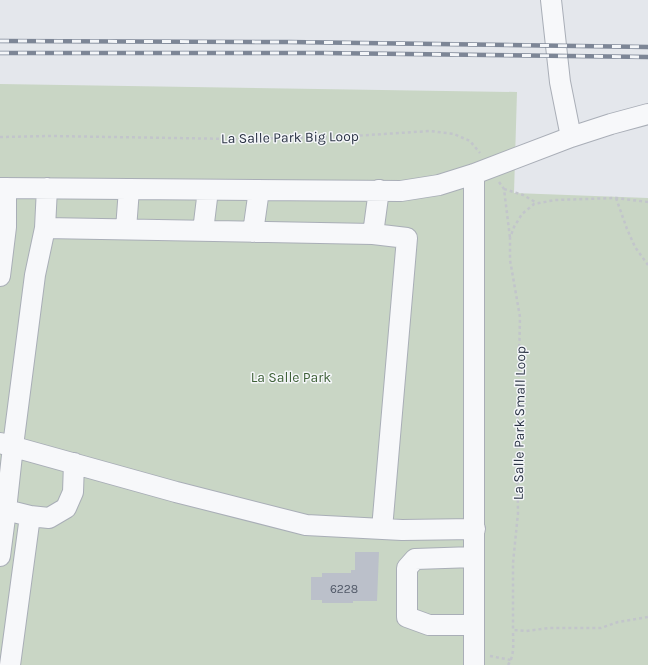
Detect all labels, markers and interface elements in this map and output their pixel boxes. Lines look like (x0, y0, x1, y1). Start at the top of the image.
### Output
street label: La Salle Park Big Loop (221, 128, 359, 147)
street label: La Salle Park Small Loop (510, 346, 529, 500)
park label: La Salle Park (251, 369, 331, 386)
house number: 6228 (330, 582, 358, 596)

